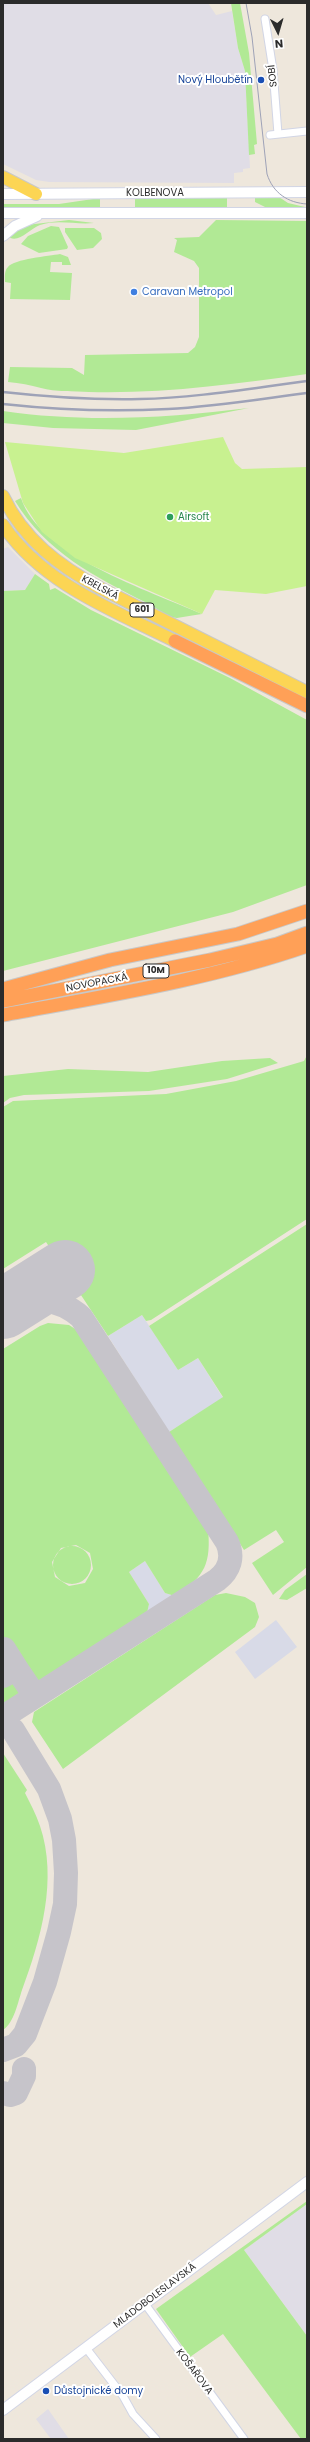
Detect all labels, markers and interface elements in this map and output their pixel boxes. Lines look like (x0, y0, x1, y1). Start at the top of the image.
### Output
north arrow (258, 12, 298, 52)
text: N (274, 36, 284, 52)
street label: SOBÍ (266, 64, 280, 88)
place label: Nový Hloubětín (178, 74, 253, 86)
marker: Nový Hloubětín (256, 75, 266, 85)
street label: KOLBENOVA (126, 187, 184, 199)
place label: Caravan Metropol (142, 286, 233, 298)
marker: Caravan Metropol (129, 287, 139, 297)
place label: Airsoft (178, 511, 209, 523)
marker: Airsoft (165, 512, 175, 522)
street label: KBELSKÁ (79, 573, 121, 603)
road number: 601 (130, 603, 154, 617)
road number: 10M (143, 964, 169, 978)
street label: NOVOPACKÁ (65, 971, 129, 995)
street label: MLADOBOLESLAVSKÁ (111, 2261, 199, 2331)
street label: KOŠAŘOVA (173, 2347, 215, 2397)
place label: Důstojnické domy (54, 2385, 143, 2397)
marker: Důstojnické domy (41, 2386, 51, 2396)

